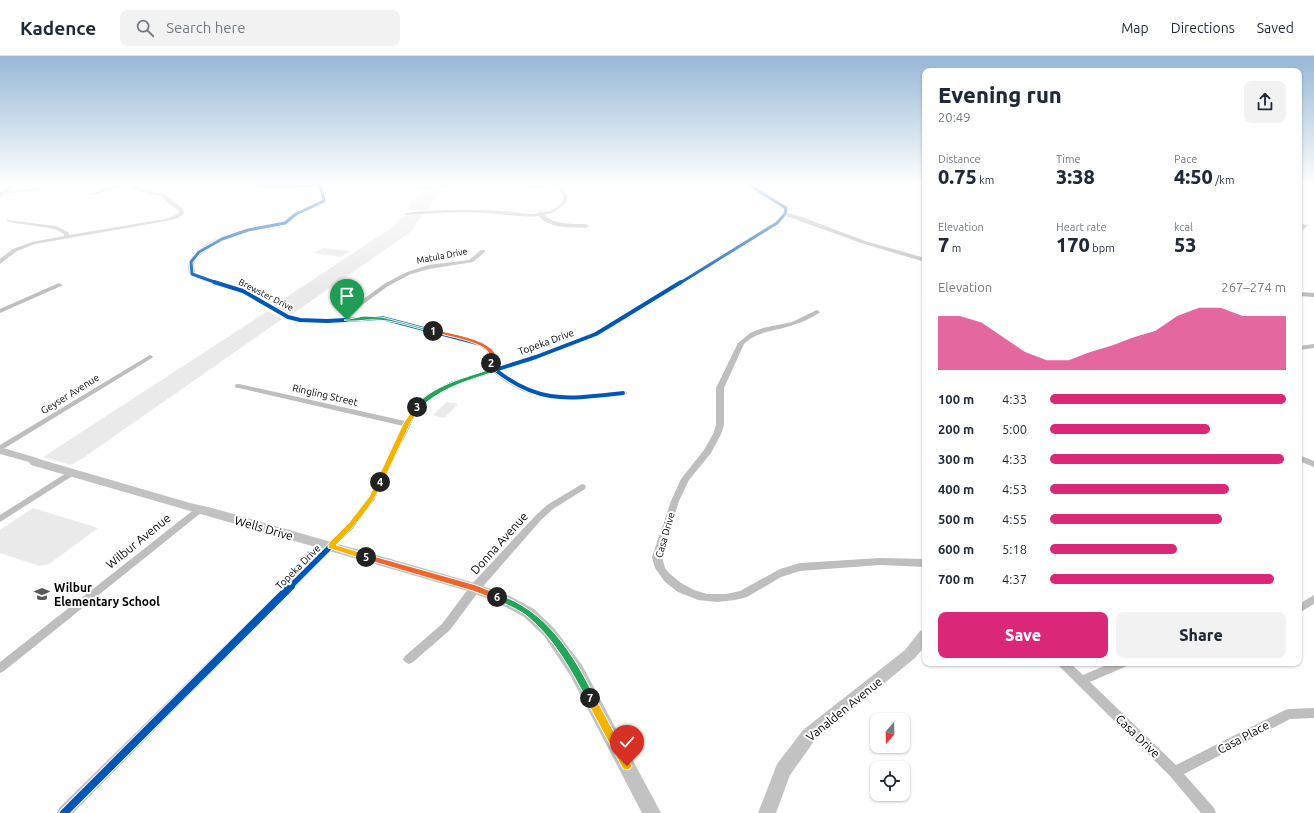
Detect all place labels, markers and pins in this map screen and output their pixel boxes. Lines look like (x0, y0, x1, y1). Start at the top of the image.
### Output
pin (330, 279, 364, 320)
pin: 1 (423, 321, 443, 341)
pin: 2 (481, 353, 501, 373)
pin: 3 (407, 397, 427, 417)
pin: 4 (370, 472, 390, 492)
pin: 5 (356, 547, 376, 567)
place label: Wilbur Elementary School (54, 581, 160, 608)
school or university icon: Wilbur Elementary School (33, 585, 51, 603)
pin: 6 (487, 587, 507, 607)
pin: 7 (580, 688, 600, 708)
pin (610, 725, 644, 766)

